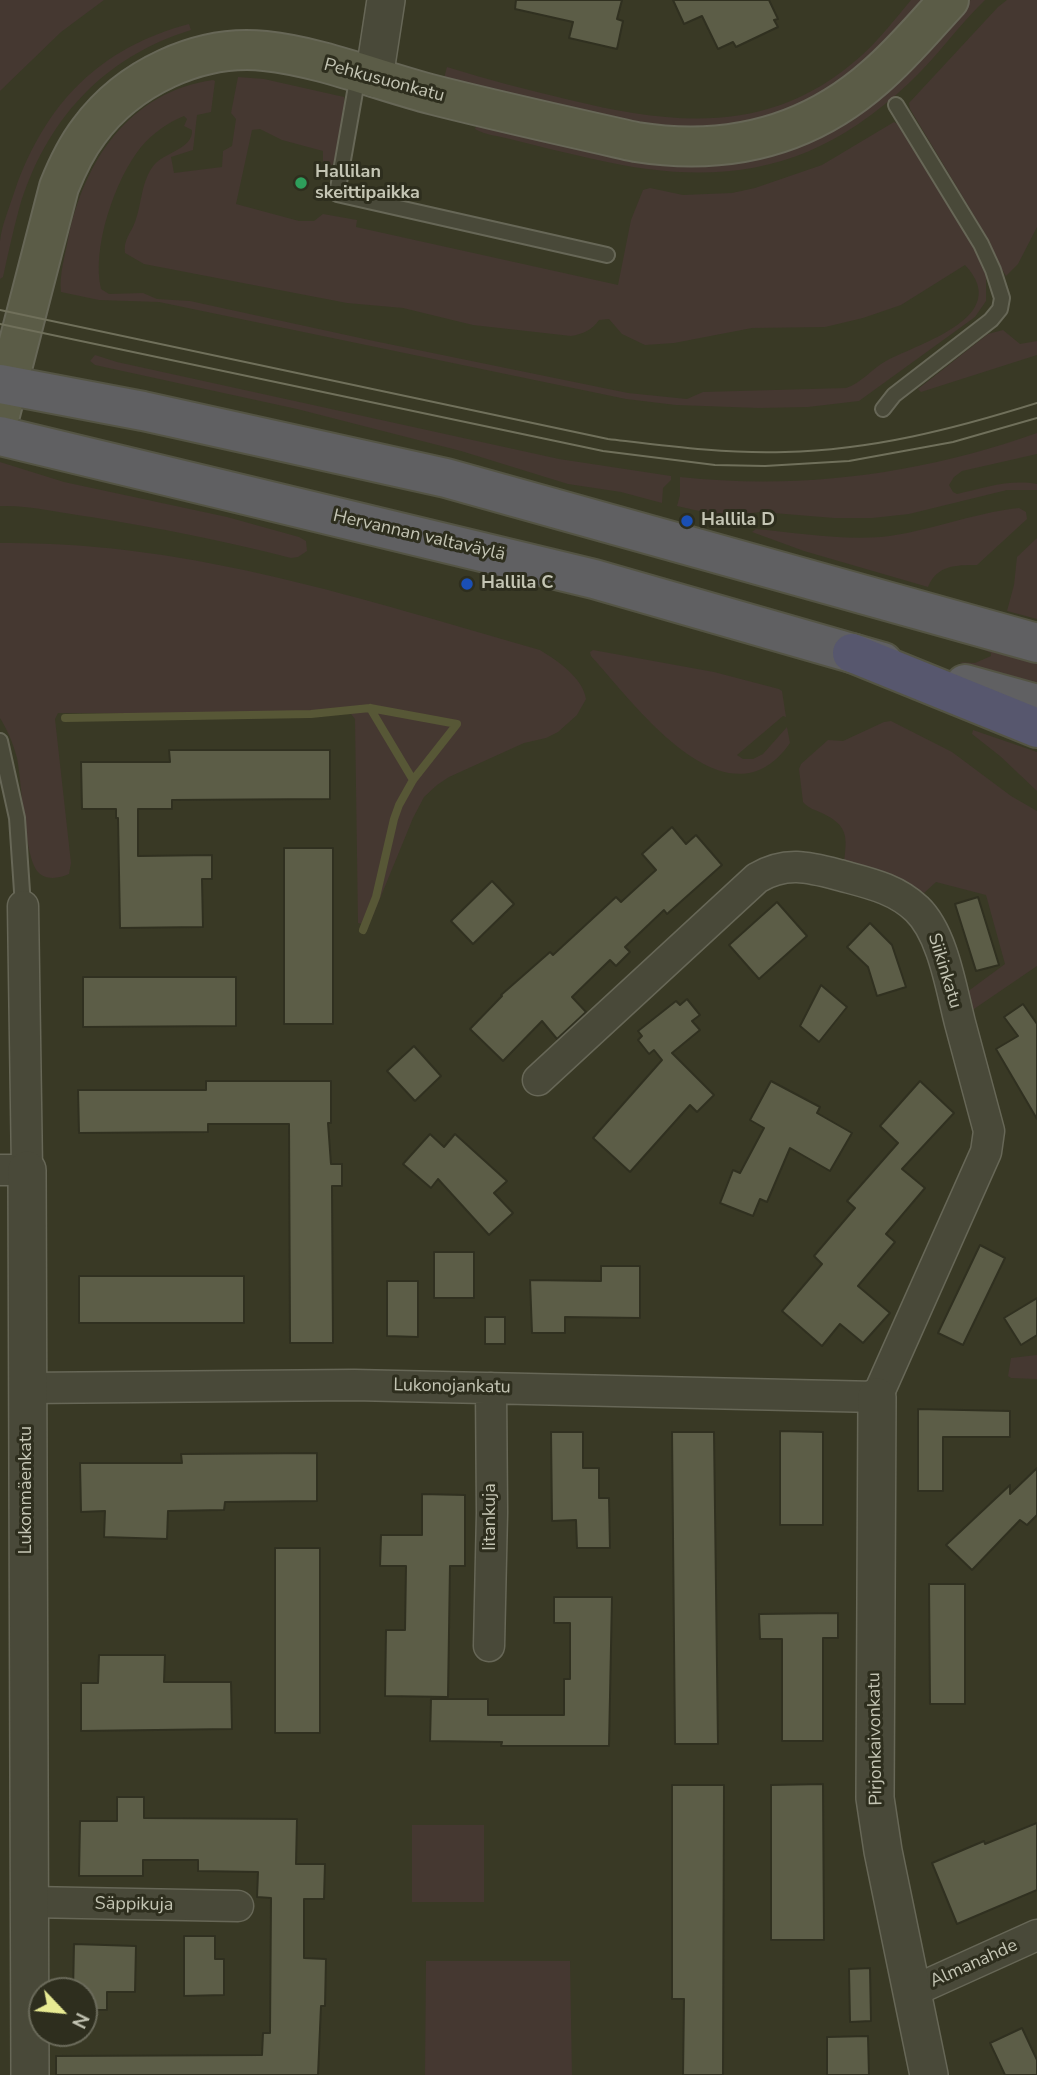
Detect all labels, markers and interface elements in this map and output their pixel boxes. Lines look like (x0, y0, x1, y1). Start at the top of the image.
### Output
street label: Pehkusuonkatu (321, 55, 447, 107)
place label: Hallilan skeittipaikka (315, 162, 420, 204)
marker: Hallilan skeittipaikka (293, 175, 309, 191)
street label: Hervannan valtaväylä (331, 506, 507, 566)
place label: Hallila D (701, 510, 775, 532)
marker: Hallila D (679, 513, 695, 529)
place label: Hallila C (481, 573, 554, 595)
marker: Hallila C (459, 576, 475, 592)
street label: Siikinkatu (922, 931, 966, 1011)
street label: Lukonojankatu (393, 1375, 511, 1399)
street label: Lukonmäenkatu (16, 1426, 38, 1554)
street label: Iitankuja (480, 1483, 502, 1551)
street label: Pirjonkaivonkatu (864, 1672, 888, 1806)
street label: Säppikuja (94, 1894, 174, 1916)
street label: Almanahde (927, 1935, 1021, 1993)
north arrow (28, 1977, 98, 2047)
text: N (65, 2008, 95, 2032)

